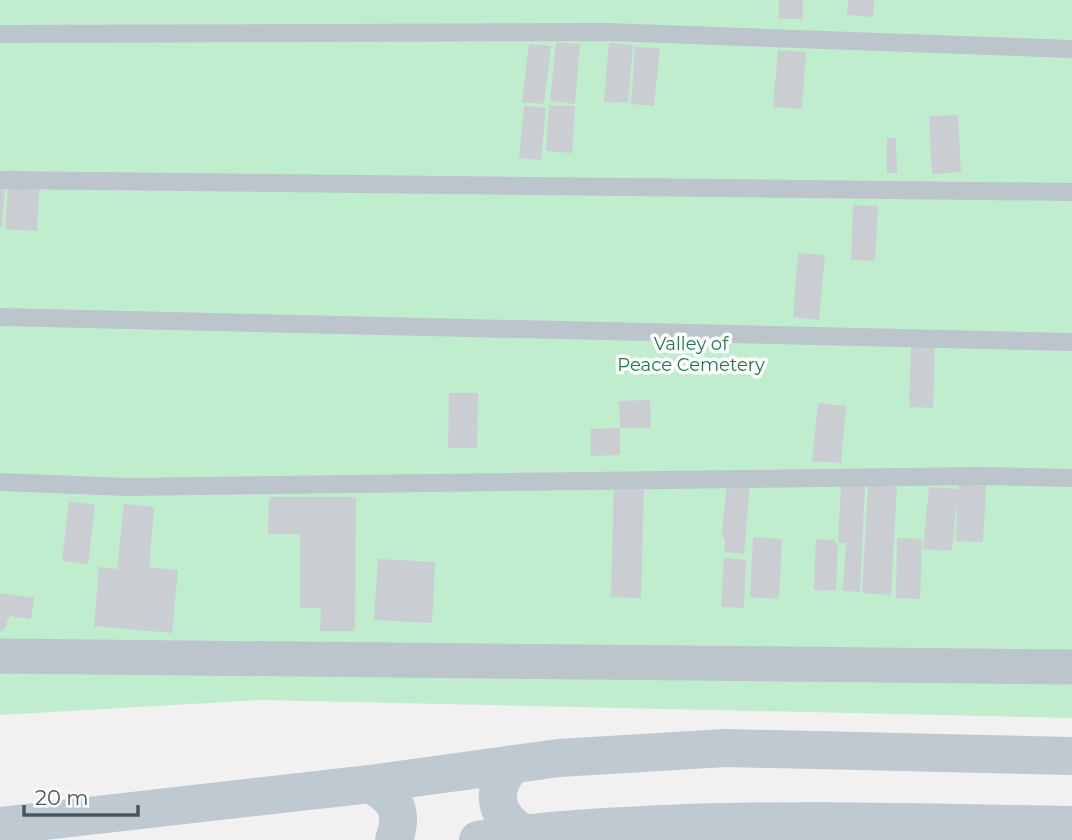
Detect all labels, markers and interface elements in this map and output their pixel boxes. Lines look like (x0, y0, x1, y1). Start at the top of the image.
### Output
park label: Valley of Peace Cemetery (617, 333, 765, 376)
scale bar (24, 774, 138, 818)
text: 20 m (35, 785, 89, 810)

